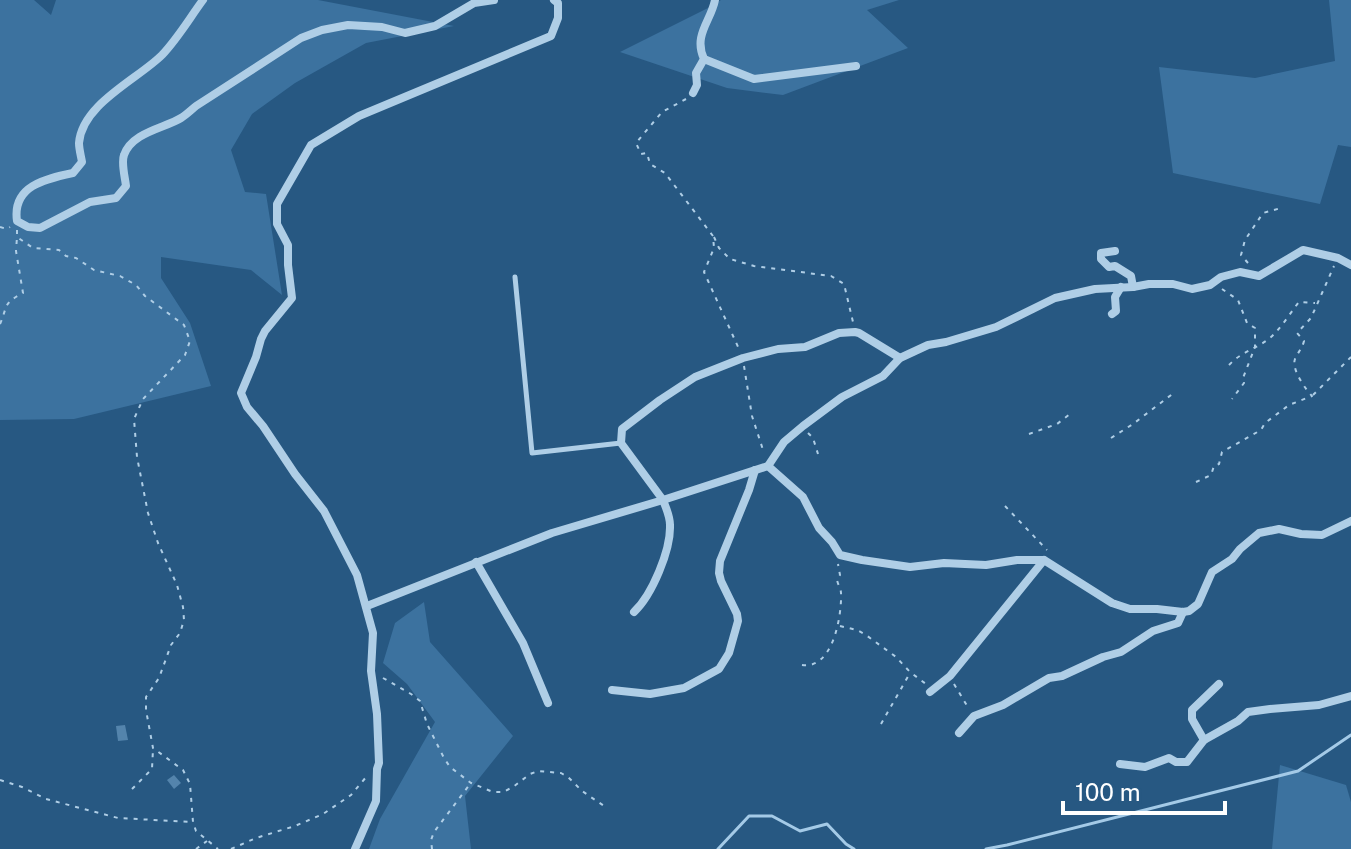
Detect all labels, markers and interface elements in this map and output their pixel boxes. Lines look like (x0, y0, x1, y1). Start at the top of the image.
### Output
scale bar (1063, 765, 1225, 815)
text: 100 m (1075, 778, 1141, 806)

